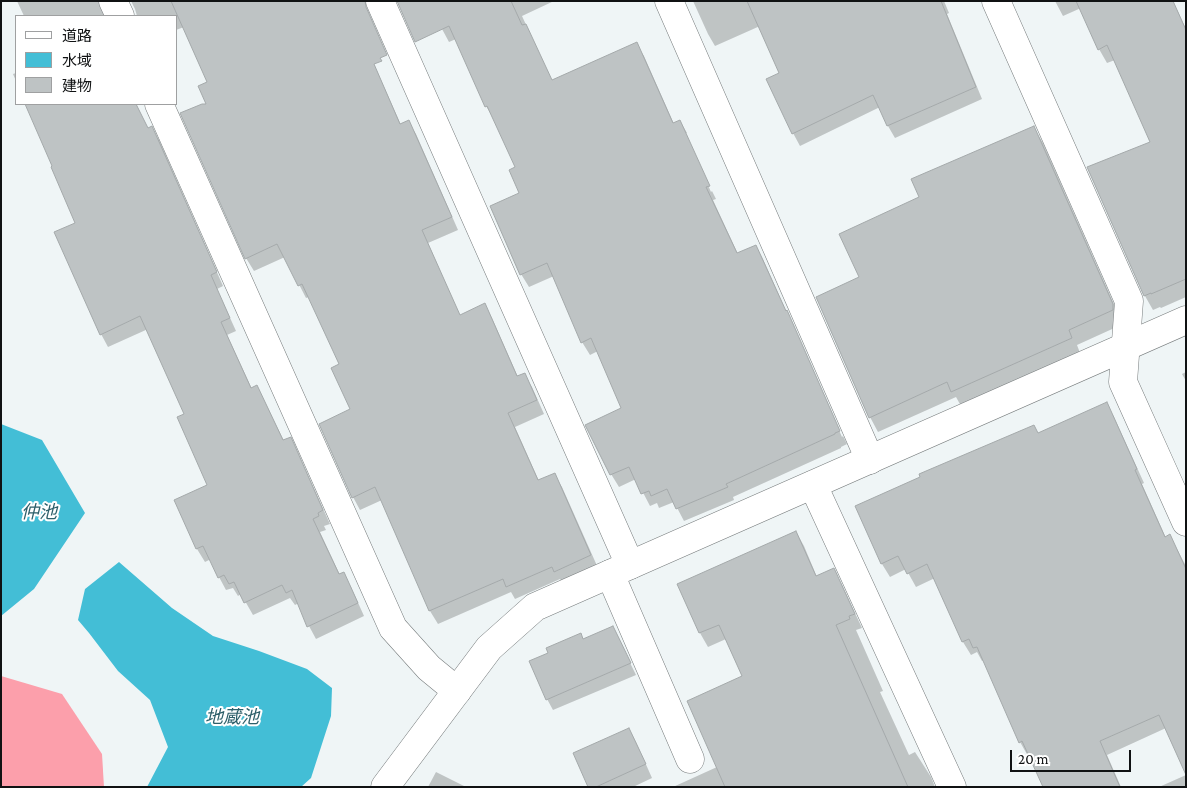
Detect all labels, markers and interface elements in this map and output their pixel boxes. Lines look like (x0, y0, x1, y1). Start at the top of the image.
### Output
legend (15, 15, 178, 105)
text: 道路 (62, 28, 92, 44)
text: 水域 (62, 53, 92, 69)
text: 建物 (62, 78, 92, 94)
water label: 仲池 (21, 501, 57, 523)
water label: 地蔵池 (205, 706, 259, 728)
scale bar (1012, 740, 1133, 772)
text: 20 m (1018, 751, 1049, 767)

